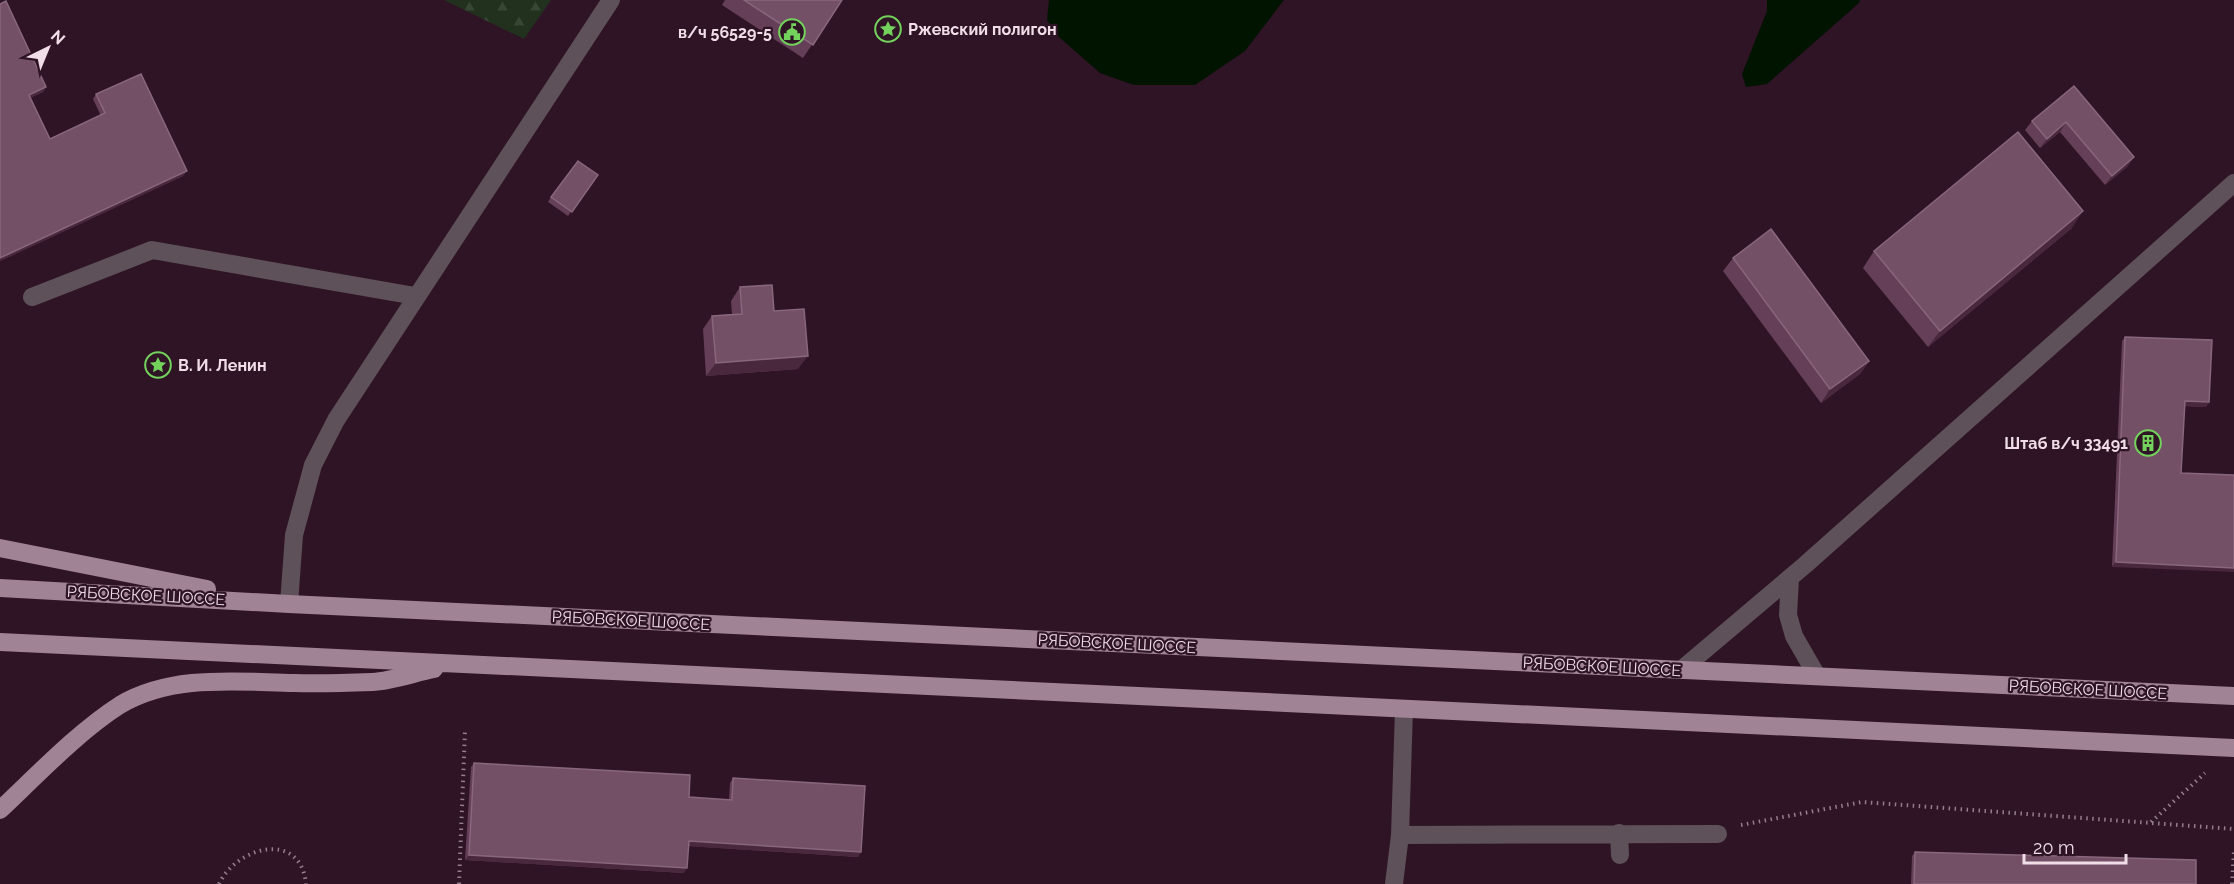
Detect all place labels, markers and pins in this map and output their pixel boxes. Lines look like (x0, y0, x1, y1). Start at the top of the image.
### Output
place icon: Ржевский полигон (873, 14, 903, 44)
public building icon: в/ч 56529-5 (777, 17, 807, 47)
place label: Ржевский полигон (908, 20, 1057, 39)
place label: в/ч 56529-5 (678, 23, 772, 42)
place icon: В. И. Ленин (143, 350, 173, 380)
place label: В. И. Ленин (178, 356, 267, 375)
building icon: Штаб в/ч 33491 (2133, 428, 2163, 458)
place label: Штаб в/ч 33491 (2004, 434, 2128, 453)

